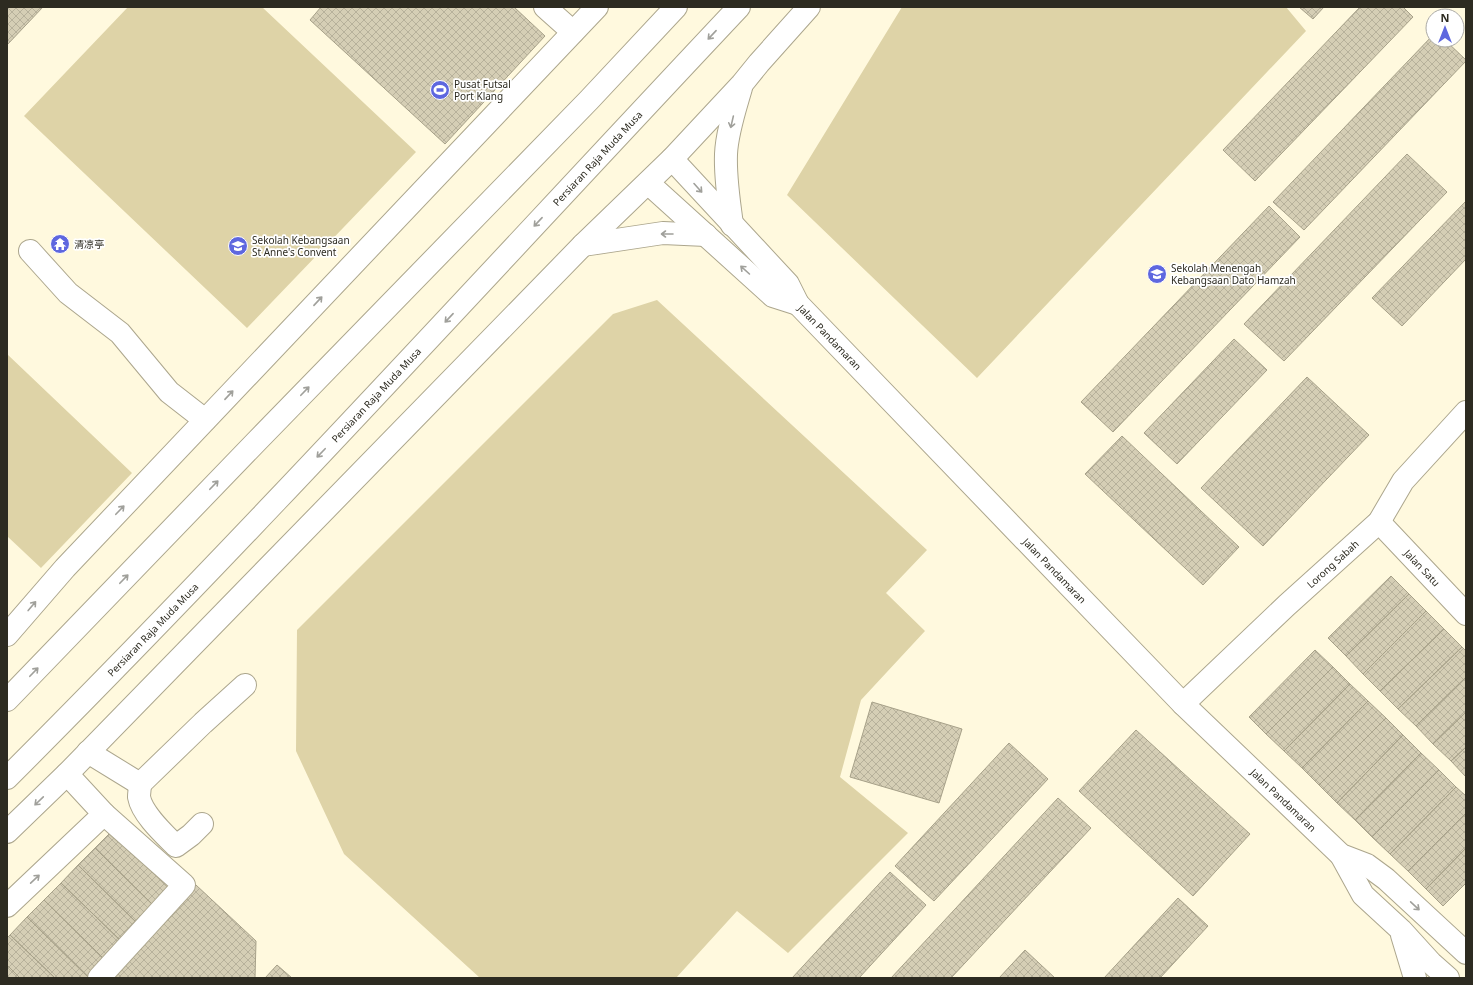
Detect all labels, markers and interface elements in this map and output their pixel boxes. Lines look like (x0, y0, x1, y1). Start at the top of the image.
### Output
north arrow (1425, 8, 1465, 48)
text: N (1441, 10, 1449, 25)
one-way arrow (707, 30, 717, 40)
place label: Pusat Futsal Port Klang (454, 77, 511, 103)
sports icon: Pusat Futsal Port Klang (429, 79, 451, 101)
street label: Persiaran Raja Muda Musa (549, 108, 645, 209)
one-way arrow (727, 115, 735, 128)
one-way arrow (693, 182, 702, 192)
one-way arrow (533, 217, 542, 228)
one-way arrow (661, 230, 674, 238)
temple icon: 清凉亭 (49, 233, 71, 255)
place label: Sekolah Kebangsaan St Anne's Convent (252, 233, 350, 259)
school or university icon: Sekolah Kebangsaan St Anne's Convent (227, 235, 249, 257)
place label: 清凉亭 (74, 237, 104, 251)
place label: Sekolah Menengah Kebangsaan Dato Hamzah (1171, 261, 1296, 287)
school or university icon: Sekolah Menengah Kebangsaan Dato Hamzah (1146, 263, 1168, 285)
one-way arrow (740, 266, 750, 275)
one-way arrow (313, 296, 323, 306)
street label: Jalan Pandamaran (794, 301, 865, 373)
one-way arrow (444, 313, 454, 323)
street label: Persiaran Raja Muda Musa (328, 344, 424, 445)
one-way arrow (300, 387, 309, 397)
one-way arrow (224, 390, 233, 400)
one-way arrow (317, 448, 326, 458)
one-way arrow (209, 480, 219, 490)
one-way arrow (115, 505, 124, 515)
street label: Jalan Pandamaran (1019, 534, 1089, 606)
street label: Lorong Sabah (1304, 537, 1362, 591)
street label: Jalan Satu (1401, 545, 1443, 589)
one-way arrow (119, 574, 128, 584)
street label: Persiaran Raja Muda Musa (104, 580, 201, 679)
one-way arrow (28, 600, 37, 611)
one-way arrow (29, 667, 39, 677)
street label: Jalan Pandamaran (1247, 765, 1319, 835)
one-way arrow (34, 796, 44, 806)
one-way arrow (30, 874, 40, 884)
one-way arrow (1410, 901, 1420, 911)

